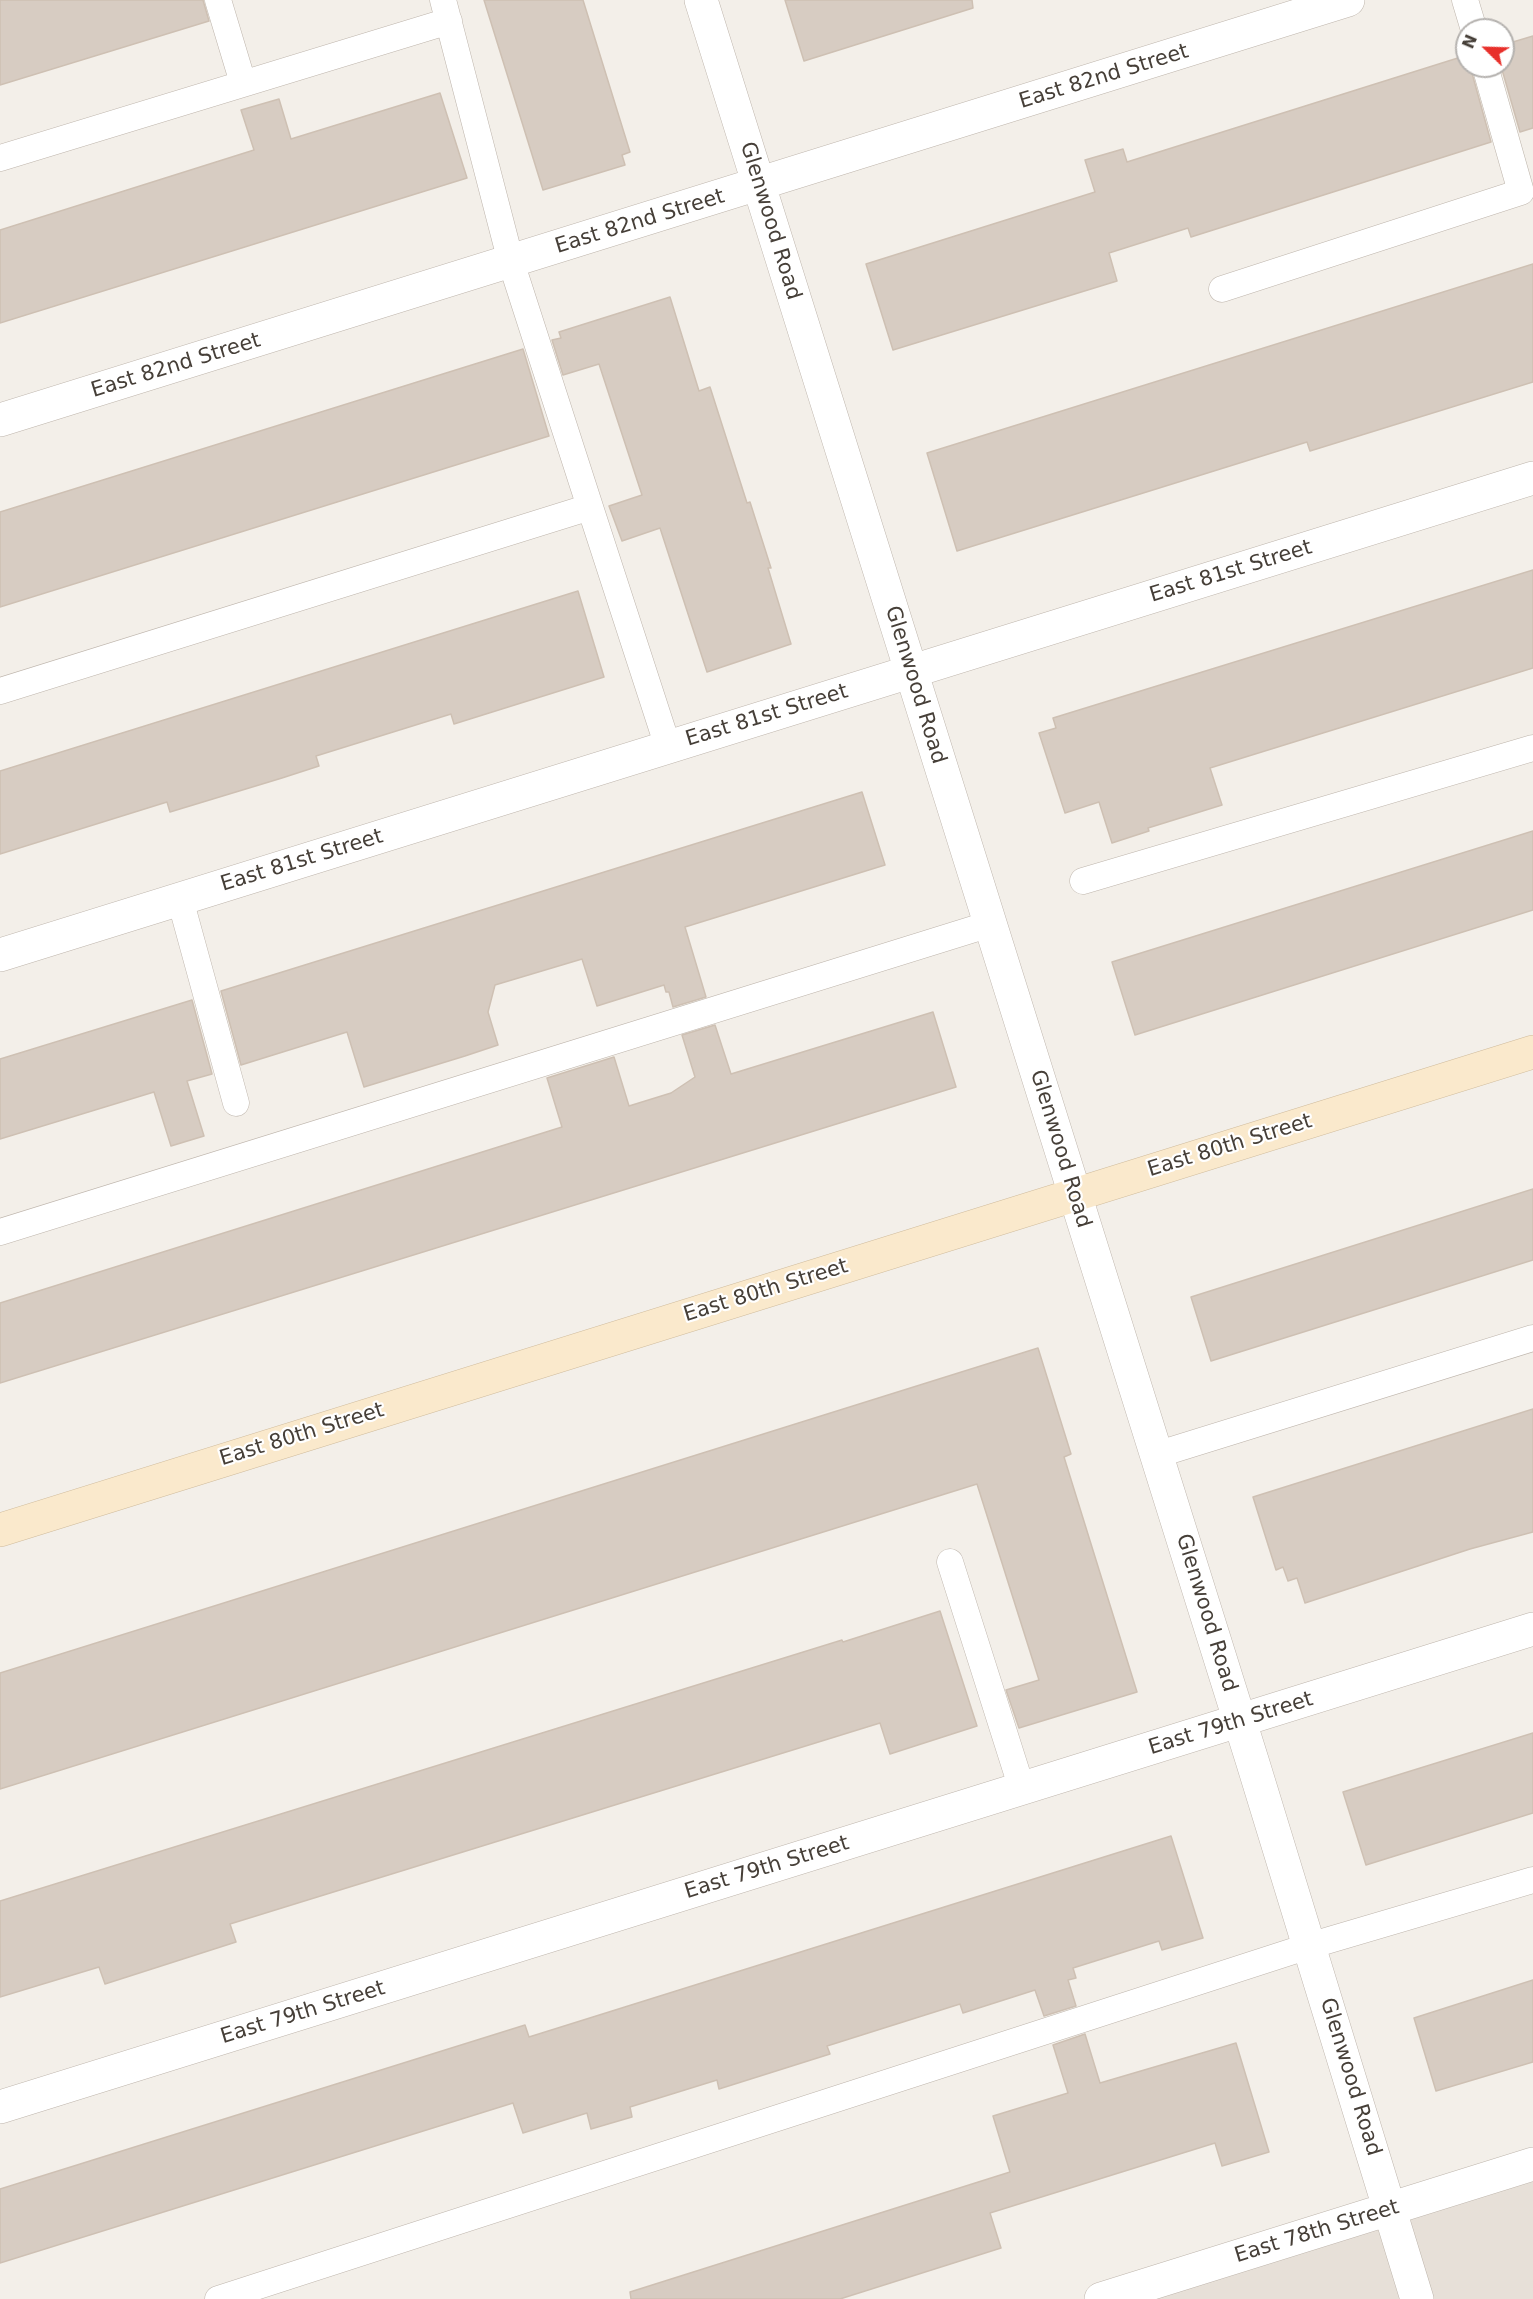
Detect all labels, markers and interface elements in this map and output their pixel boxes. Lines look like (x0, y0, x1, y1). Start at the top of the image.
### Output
north arrow (1455, 18, 1515, 78)
text: N (1458, 32, 1481, 51)
street label: East 82nd Street (1016, 39, 1192, 115)
street label: Glenwood Road (734, 139, 806, 303)
street label: East 82nd Street (552, 184, 728, 260)
street label: East 82nd Street (88, 328, 264, 404)
street label: East 81st Street (1147, 535, 1315, 609)
street label: Glenwood Road (879, 603, 951, 767)
street label: East 81st Street (683, 679, 851, 753)
street label: East 81st Street (218, 824, 386, 898)
street label: Glenwood Road (1024, 1067, 1096, 1231)
street label: East 80th Street (1145, 1109, 1315, 1183)
street label: East 80th Street (681, 1254, 851, 1328)
street label: East 80th Street (217, 1398, 387, 1472)
street label: Glenwood Road (1170, 1531, 1242, 1695)
street label: East 79th Street (1146, 1687, 1316, 1761)
street label: East 79th Street (682, 1831, 852, 1905)
street label: East 79th Street (218, 1976, 388, 2050)
street label: Glenwood Road (1314, 1995, 1386, 2159)
street label: East 78th Street (1232, 2195, 1402, 2269)

